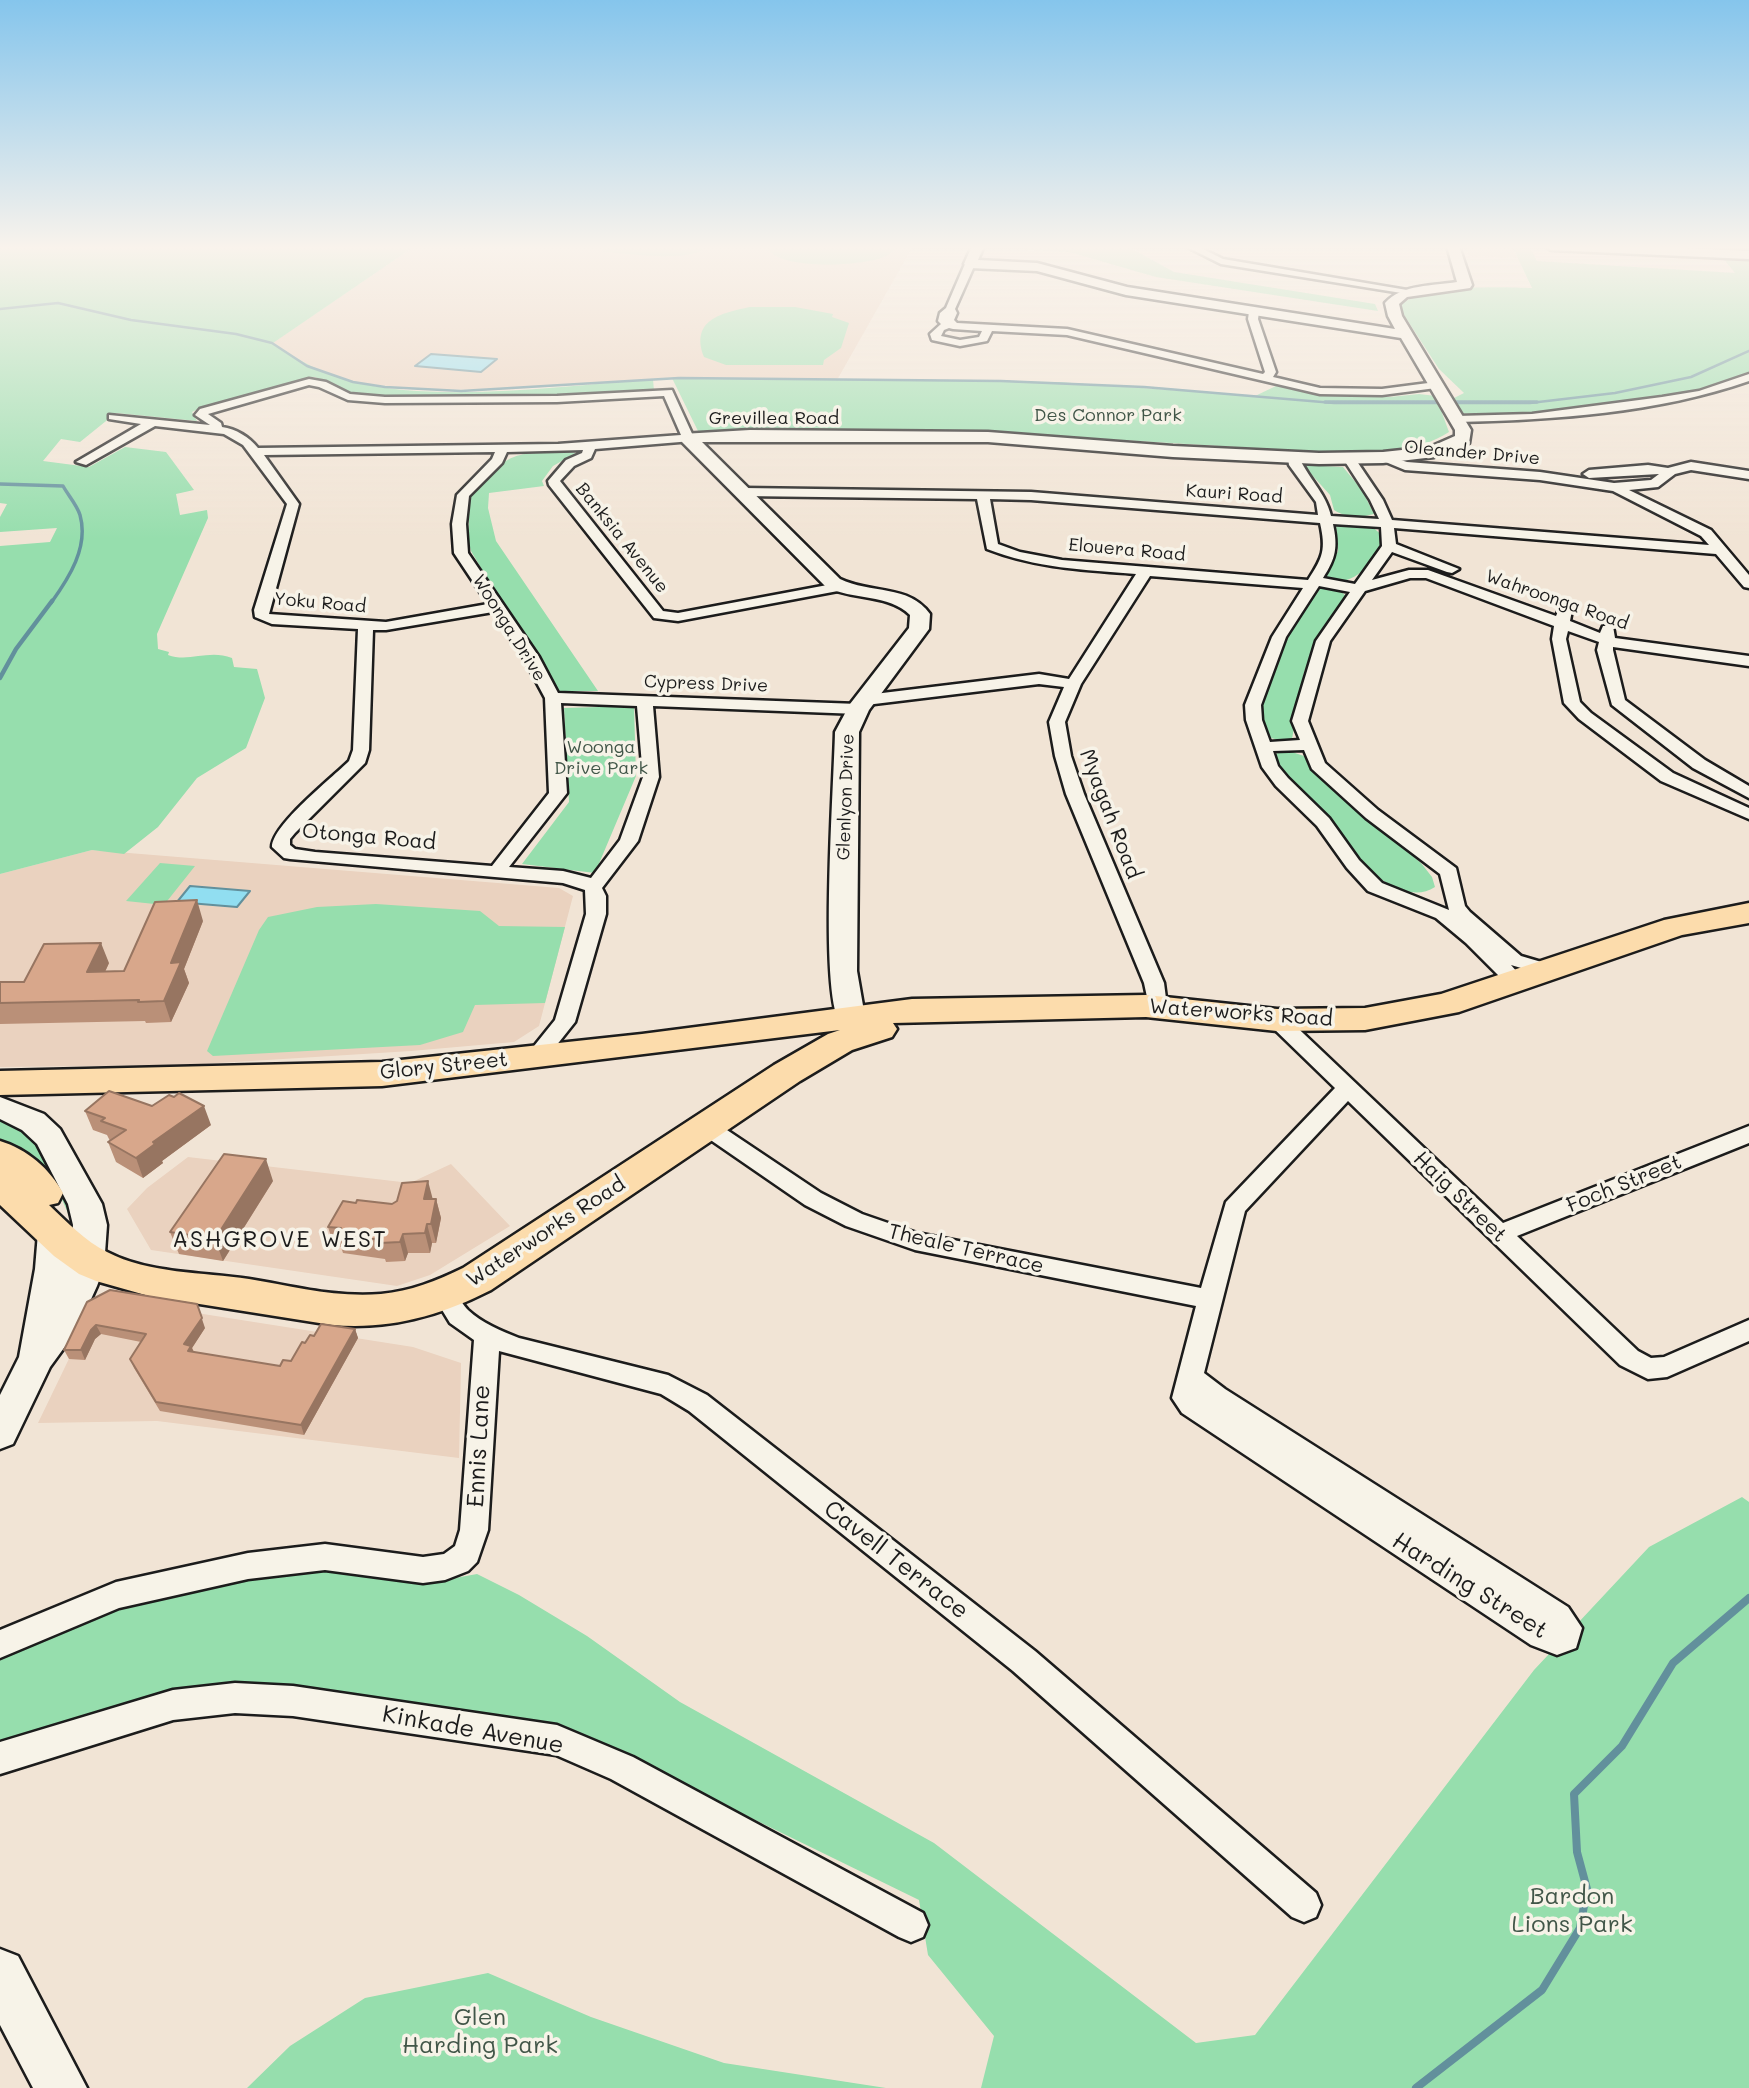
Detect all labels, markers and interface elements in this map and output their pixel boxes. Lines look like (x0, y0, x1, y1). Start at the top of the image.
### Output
park label: Des Connor Park (1034, 404, 1182, 426)
street label: Grevillea Road (709, 407, 839, 429)
street label: Oleander Drive (1403, 436, 1541, 470)
street label: Banksia Avenue (571, 479, 673, 597)
street label: Kauri Road (1185, 480, 1283, 508)
street label: Elouera Road (1068, 534, 1186, 566)
street label: Wahroonga Road (1483, 565, 1631, 635)
street label: Woonga Drive (467, 570, 551, 686)
street label: Yoku Road (273, 588, 367, 618)
street label: Cypress Drive (643, 671, 769, 697)
street label: Glenlyon Drive (833, 733, 859, 861)
park label: Woonga Drive Park (554, 736, 648, 778)
street label: Myagah Road (1074, 746, 1146, 882)
street label: Otonga Road (301, 819, 437, 855)
street label: Waterworks Road (1148, 994, 1334, 1032)
street label: Glory Street (379, 1047, 509, 1085)
street label: Haig Street (1408, 1146, 1512, 1248)
street label: Foch Street (1563, 1149, 1685, 1219)
street label: Waterworks Road (462, 1171, 630, 1293)
street label: Theale Terrace (886, 1219, 1046, 1279)
district label: ASHGROVE WEST (174, 1226, 386, 1254)
street label: Ennis Lane (461, 1384, 497, 1508)
street label: Cavell Terrace (818, 1495, 974, 1625)
street label: Harding Street (1387, 1527, 1553, 1645)
street label: Kinkade Avenue (380, 1700, 566, 1760)
park label: Bardon Lions Park (1511, 1883, 1633, 1939)
park label: Glen Harding Park (402, 2004, 558, 2060)

